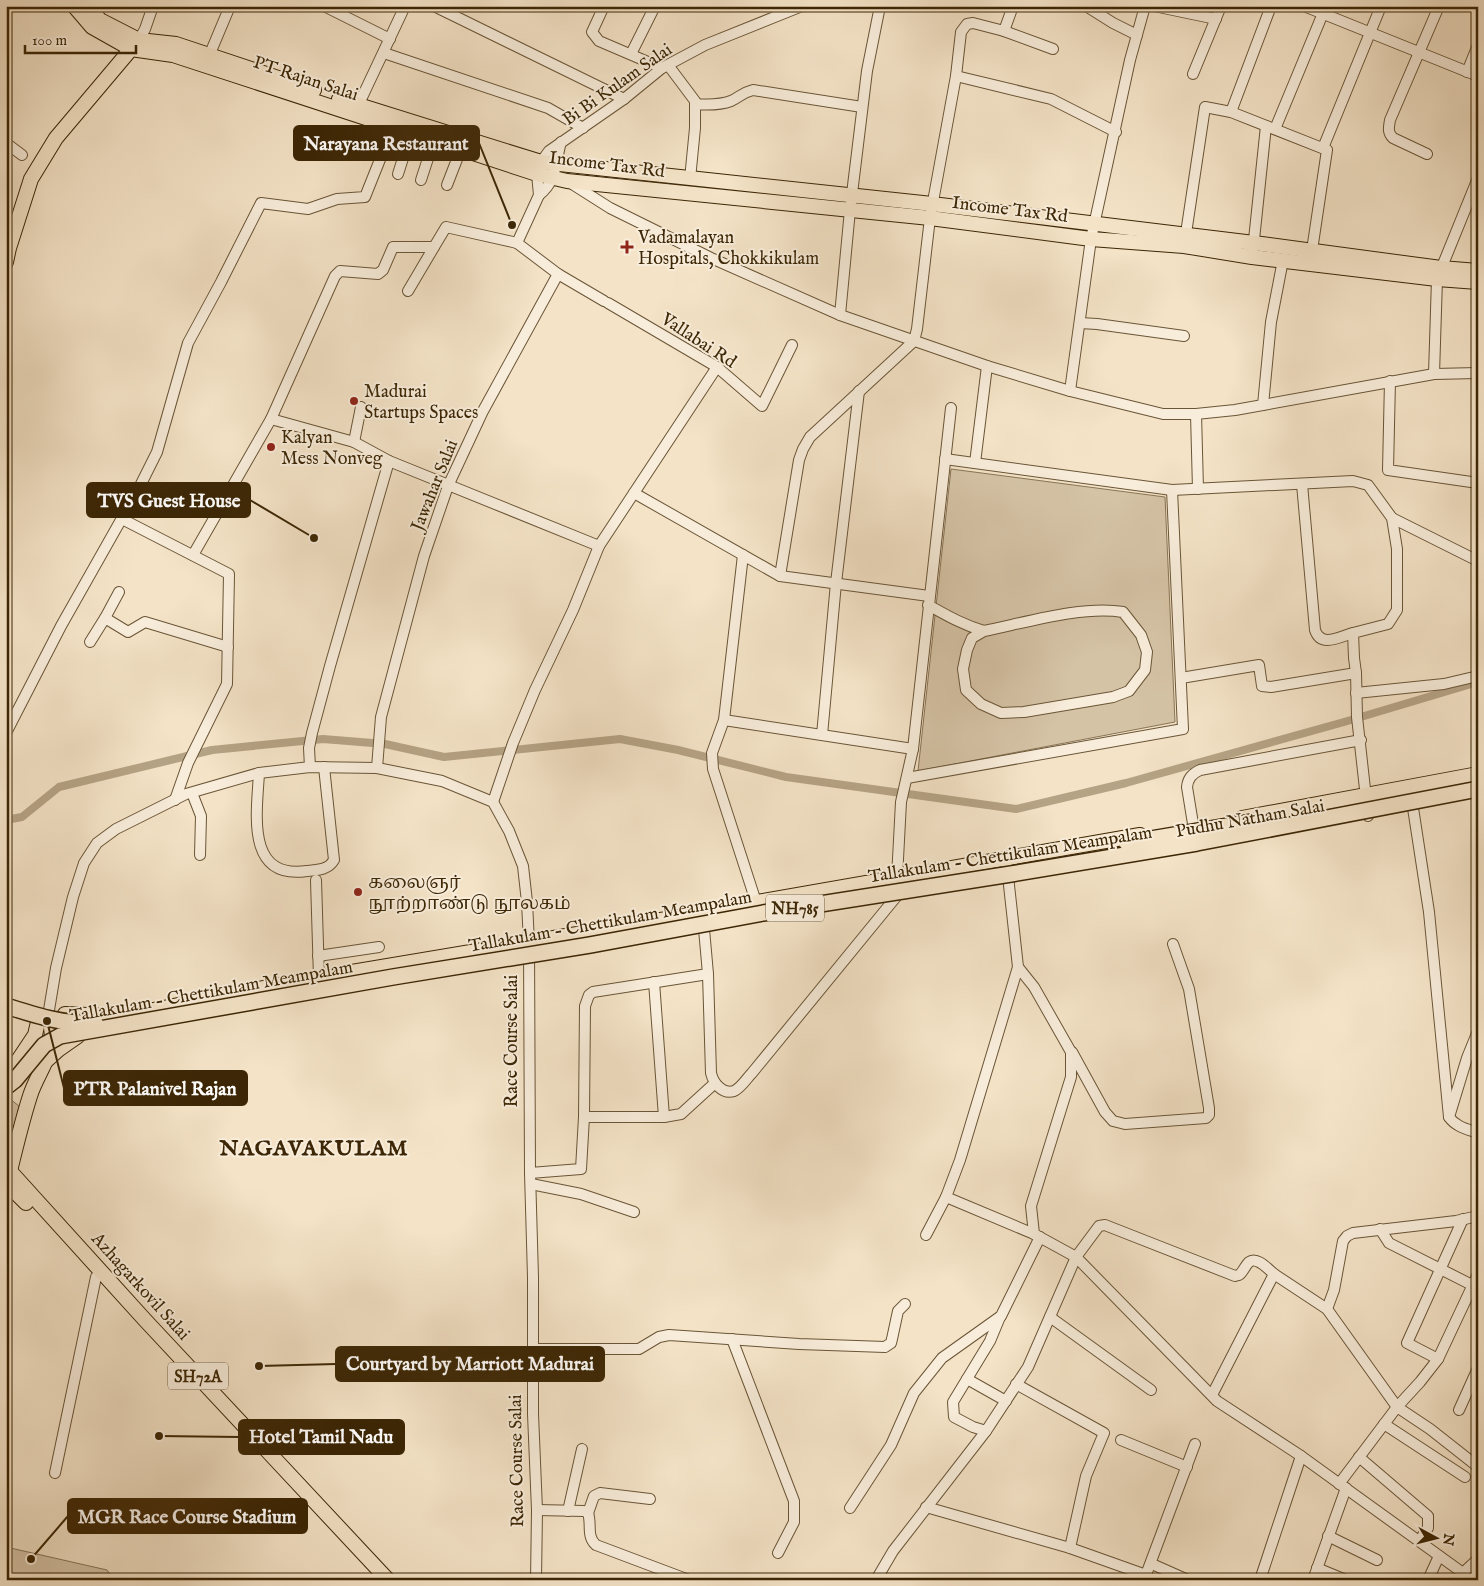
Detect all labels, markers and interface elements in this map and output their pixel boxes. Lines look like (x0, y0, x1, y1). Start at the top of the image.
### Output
scale bar (25, 22, 136, 54)
text: 100 m (32, 31, 68, 50)
street label: Bi Bi Kulam Salai (559, 39, 677, 132)
street label: PT Rajan Salai (250, 52, 361, 107)
callout: Narayana Restaurant (294, 126, 479, 160)
text: Narayana Restaurant (302, 133, 469, 157)
street label: Income Tax Rd (548, 147, 666, 184)
street label: Income Tax Rd (951, 192, 1069, 229)
place label: Vadamalayan Hospitals, Chokkikulam (637, 227, 819, 271)
marker: Vadamalayan Hospitals, Chokkikulam (620, 240, 634, 254)
street label: Vallabai Rd (655, 308, 741, 374)
place label: Madurai Startups Spaces (364, 381, 478, 425)
marker: Madurai Startups Spaces (348, 395, 360, 407)
place label: Kalyan Mess Nonveg (281, 427, 383, 471)
street label: Jawahar Salai (406, 436, 464, 536)
marker: Kalyan Mess Nonveg (265, 441, 277, 453)
callout: TVS Guest House (87, 483, 250, 517)
text: TVS Guest House (97, 490, 241, 514)
street label: Pudhu Natham Salai (1174, 795, 1327, 844)
street label: Tallakulam - Chettikulam Meampalam (867, 822, 1154, 889)
place label: கலைஞர் நூற்றாண்டு நூலகம் (368, 872, 571, 916)
marker: கலைஞர் நூற்றாண்டு நூலகம் (352, 886, 364, 898)
street label: Tallakulam - Chettikulam Meampalam (467, 886, 754, 959)
road number: NH785 (766, 894, 824, 921)
street label: Tallakulam - Chettikulam Meampalam (68, 956, 355, 1029)
street label: Race Course Salai (501, 974, 524, 1107)
callout: PTR Palanivel Rajan (64, 1071, 247, 1105)
text: PTR Palanivel Rajan (73, 1078, 237, 1102)
district label: NAGAVAKULAM (219, 1135, 409, 1163)
street label: Azhagarkovil Salai (85, 1228, 194, 1346)
callout: Courtyard by Marriott Madurai (336, 1347, 604, 1381)
text: Courtyard by Marriott Madurai (346, 1353, 594, 1377)
road number: SH72A (168, 1362, 228, 1390)
street label: Race Course Salai (505, 1394, 530, 1528)
callout: Hotel Tamil Nadu (239, 1420, 404, 1454)
text: Hotel Tamil Nadu (249, 1426, 393, 1450)
callout: MGR Race Course Stadium (68, 1499, 307, 1533)
text: MGR Race Course Stadium (78, 1506, 297, 1530)
north arrow (1412, 1514, 1462, 1564)
text: N (1438, 1531, 1458, 1547)

